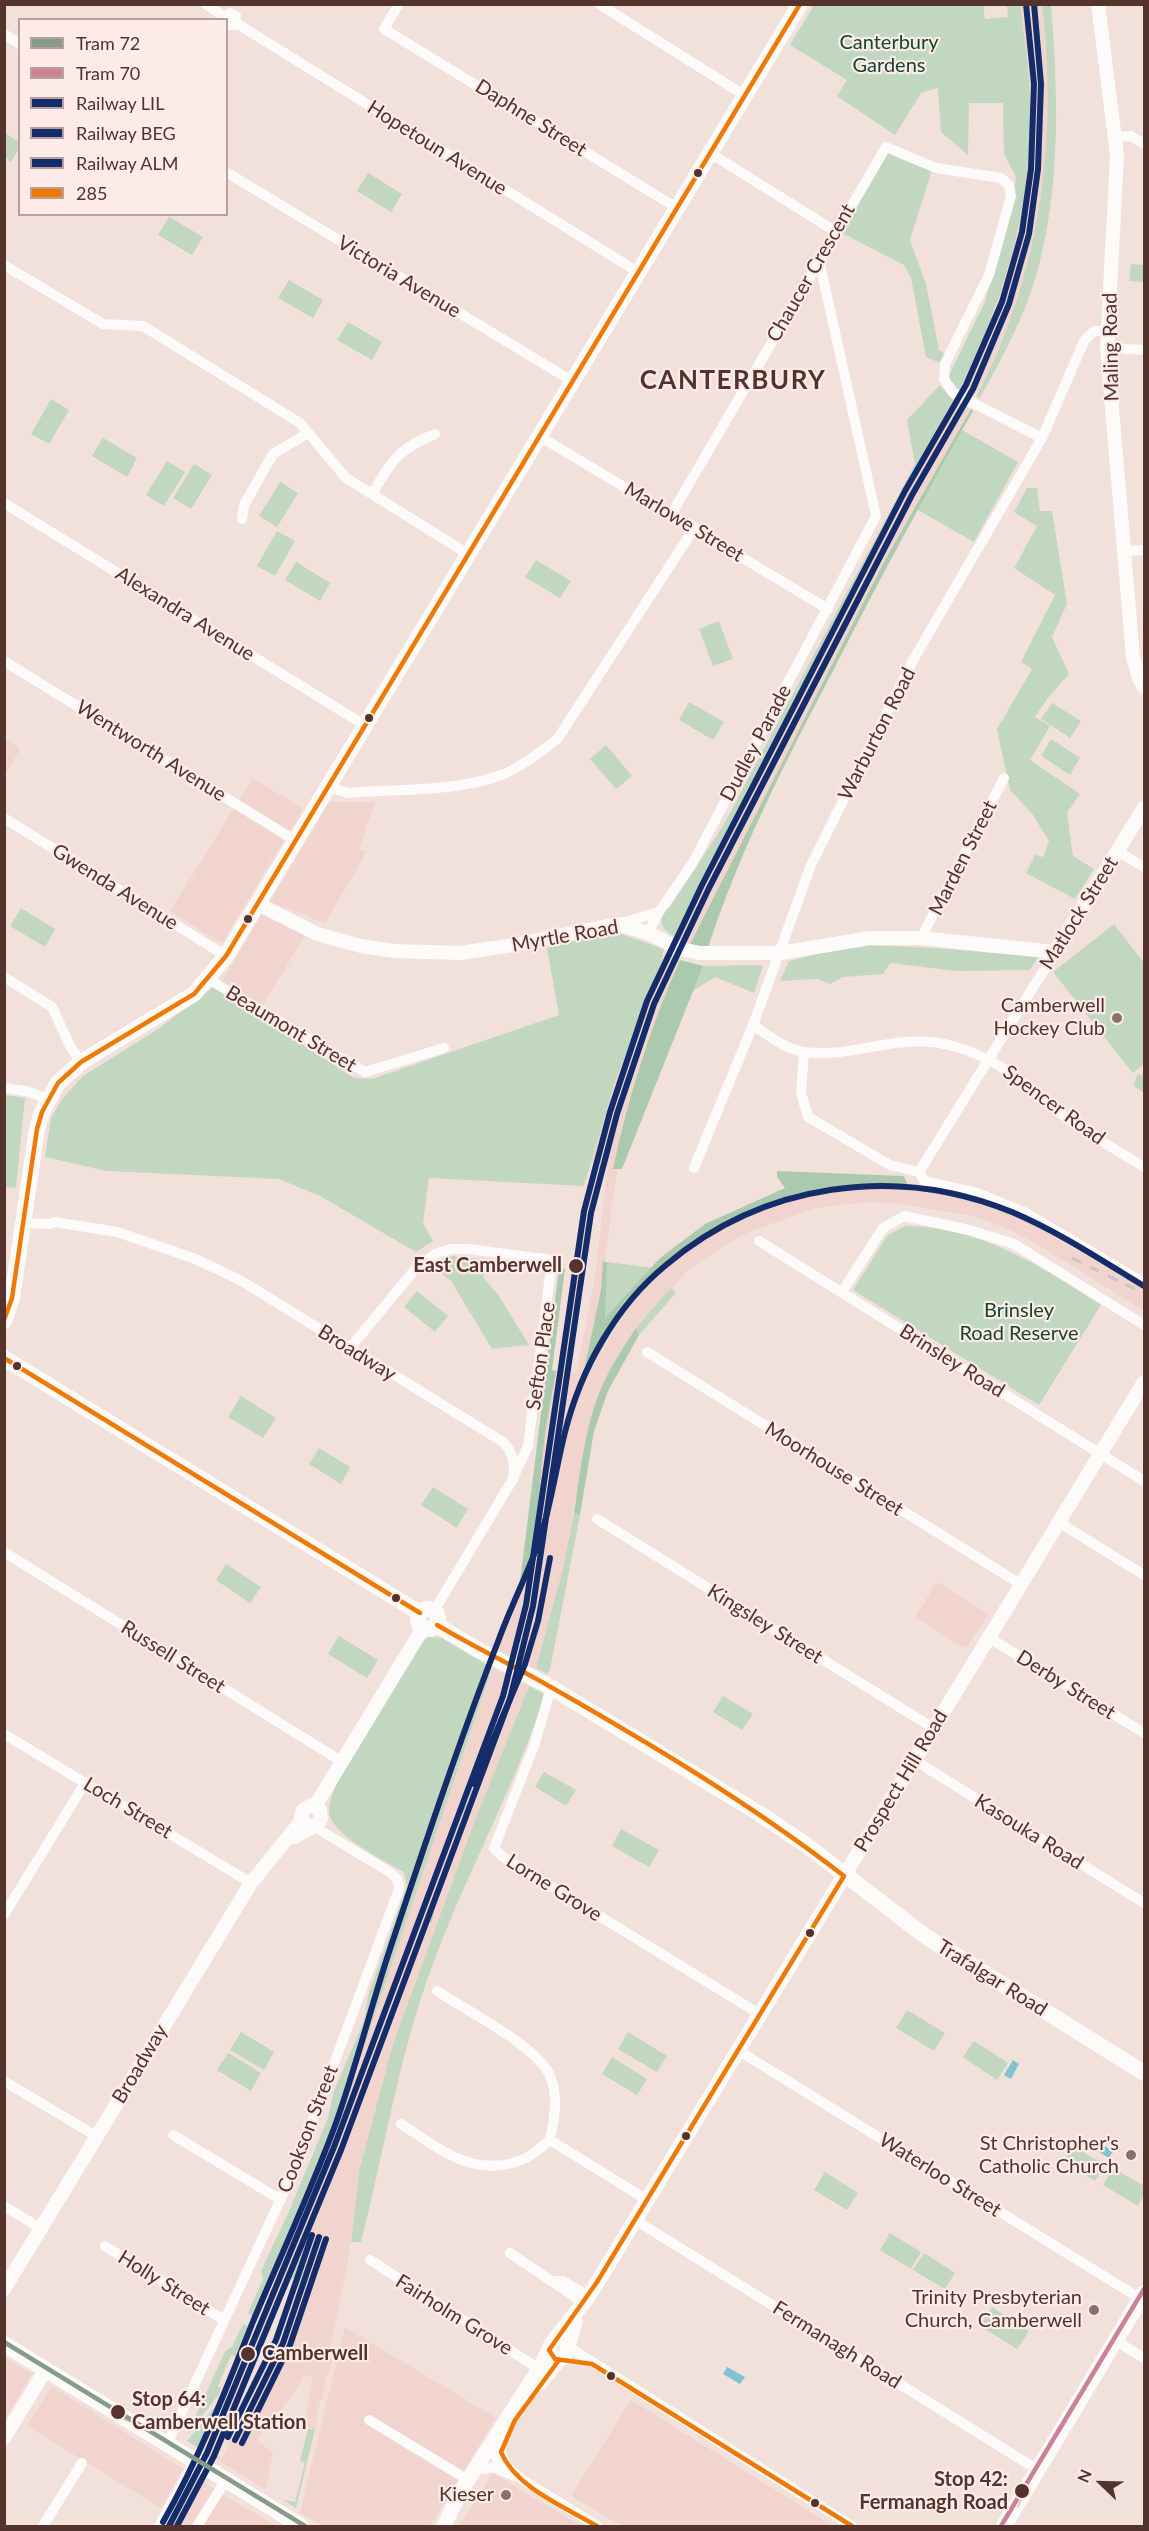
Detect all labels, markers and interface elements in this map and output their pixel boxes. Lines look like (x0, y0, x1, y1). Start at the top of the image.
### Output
legend (18, 18, 228, 216)
park label: Canterbury Gardens (839, 31, 939, 78)
text: Tram 72 (76, 32, 140, 54)
text: Tram 70 (76, 62, 140, 84)
street label: Daphne Street (471, 74, 591, 162)
text: Railway LIL (76, 92, 164, 114)
street label: Hopetoun Avenue (363, 95, 511, 201)
text: Railway BEG (76, 122, 176, 144)
text: Railway ALM (76, 152, 178, 174)
unlabelled marker (692, 167, 704, 179)
text: 285 (76, 182, 107, 204)
street label: Chaucer Crescent (762, 200, 860, 346)
street label: Victoria Avenue (333, 231, 465, 323)
street label: Maling Road (1098, 292, 1124, 402)
district label: CANTERBURY (640, 365, 826, 397)
street label: Marlowe Street (620, 477, 748, 567)
street label: Alexandra Avenue (111, 562, 259, 666)
street label: Warburton Road (833, 664, 921, 804)
street label: Dudley Parade (715, 681, 797, 805)
street label: Wentworth Avenue (72, 695, 230, 807)
unlabelled marker (363, 712, 375, 724)
street label: Marden Street (924, 797, 1002, 919)
street label: Gwenda Avenue (48, 839, 182, 935)
street label: Matlock Street (1035, 852, 1123, 974)
unlabelled marker (242, 913, 254, 925)
street label: Myrtle Road (510, 915, 620, 957)
street label: Beaumont Street (221, 981, 361, 1077)
place label: Camberwell Hockey Club (993, 994, 1105, 1041)
marker: Camberwell Hockey Club (1110, 1011, 1124, 1025)
street label: Spencer Road (998, 1060, 1110, 1150)
place label: East Camberwell (413, 1254, 562, 1278)
marker: East Camberwell (567, 1257, 585, 1275)
park label: Brinsley Road Reserve (959, 1299, 1079, 1346)
street label: Sefton Place (522, 1300, 560, 1412)
street label: Brinsley Road (895, 1319, 1009, 1403)
street label: Broadway (313, 1320, 401, 1386)
unlabelled marker (11, 1360, 23, 1372)
street label: Moorhouse Street (760, 1417, 908, 1521)
street label: Kingsley Street (703, 1579, 827, 1669)
unlabelled marker (390, 1592, 402, 1604)
street label: Russell Street (116, 1615, 230, 1699)
street label: Derby Street (1012, 1645, 1120, 1725)
street label: Prospect Hill Road (849, 1706, 953, 1856)
street label: Loch Street (79, 1772, 177, 1844)
street label: Kasouka Road (970, 1789, 1088, 1875)
street label: Lorne Grove (502, 1849, 606, 1927)
unlabelled marker (804, 1927, 816, 1939)
street label: Trafalgar Road (933, 1935, 1051, 2021)
street label: Broadway (107, 2020, 173, 2108)
street label: Cookson Street (273, 2062, 343, 2196)
street label: Waterloo Street (874, 2128, 1006, 2222)
unlabelled marker (680, 2130, 692, 2142)
place label: St Christopher's Catholic Church (979, 2132, 1119, 2179)
marker: St Christopher's Catholic Church (1124, 2148, 1138, 2162)
street label: Holly Street (114, 2245, 214, 2321)
street label: Fairholm Grove (391, 2269, 517, 2361)
place label: Trinity Presbyterian Church, Camberwell (905, 2286, 1082, 2333)
street label: Fermanagh Road (768, 2296, 906, 2394)
marker: Trinity Presbyterian Church, Camberwell (1087, 2303, 1101, 2317)
place label: Camberwell (262, 2342, 368, 2366)
marker: Camberwell (239, 2345, 257, 2363)
unlabelled marker (605, 2370, 617, 2382)
place label: Stop 64: Camberwell Station (132, 2388, 307, 2435)
marker: Stop 64: Camberwell Station (109, 2403, 127, 2421)
north arrow (1071, 2453, 1131, 2513)
text: N (1073, 2466, 1095, 2485)
place label: Stop 42: Fermanagh Road (859, 2468, 1008, 2515)
marker: Stop 42: Fermanagh Road (1013, 2482, 1031, 2500)
place label: Kieser (439, 2483, 494, 2507)
marker: Kieser (499, 2488, 513, 2502)
unlabelled marker (809, 2497, 821, 2509)

